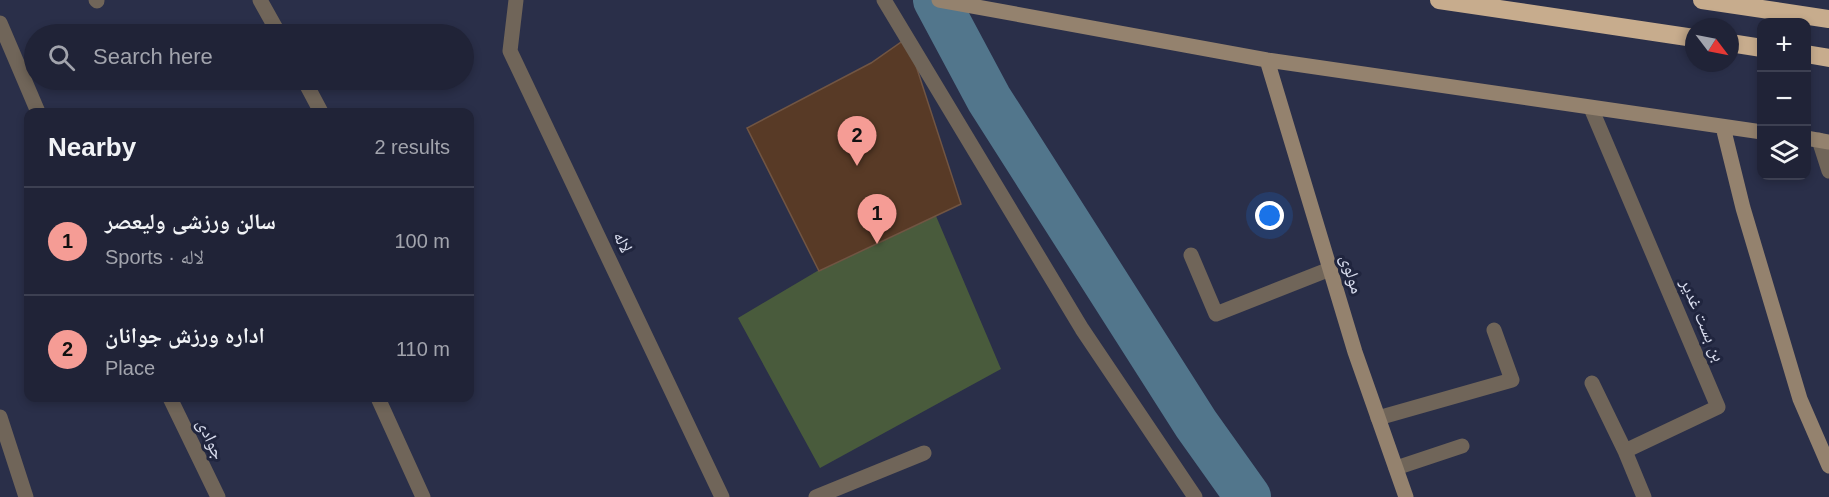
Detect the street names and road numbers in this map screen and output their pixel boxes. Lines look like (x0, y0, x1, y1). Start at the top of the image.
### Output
street label: لاله (609, 228, 637, 256)
street label: مولوی (1336, 252, 1367, 296)
street label: بن بست غدیر (1675, 275, 1729, 365)
street label: جوادی (192, 415, 229, 463)

